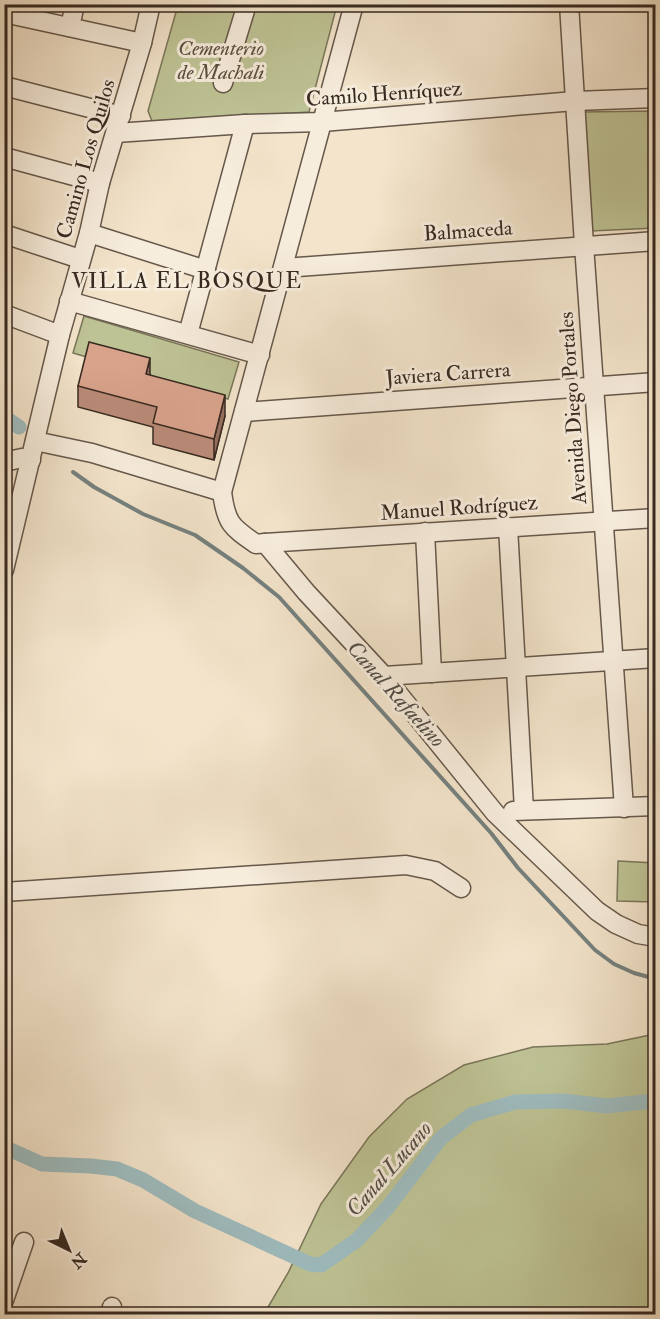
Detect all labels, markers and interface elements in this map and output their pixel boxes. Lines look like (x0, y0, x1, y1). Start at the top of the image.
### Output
park label: Cementerio de Machali (177, 35, 264, 86)
street label: Camilo Henríquez (305, 75, 463, 113)
street label: Camino Los Quilos (50, 76, 122, 242)
street label: Balmaceda (423, 214, 514, 248)
district label: VILLA EL BOSQUE (71, 267, 303, 295)
street label: Avenida Diego Portales (553, 311, 593, 506)
street label: Javiera Carrera (384, 356, 512, 392)
street label: Manuel Rodríguez (379, 489, 539, 527)
water label: Canal Rafaelino (341, 635, 451, 753)
water label: Canal Lucano (340, 1116, 438, 1222)
north arrow (39, 1220, 99, 1280)
text: N (66, 1247, 91, 1273)

